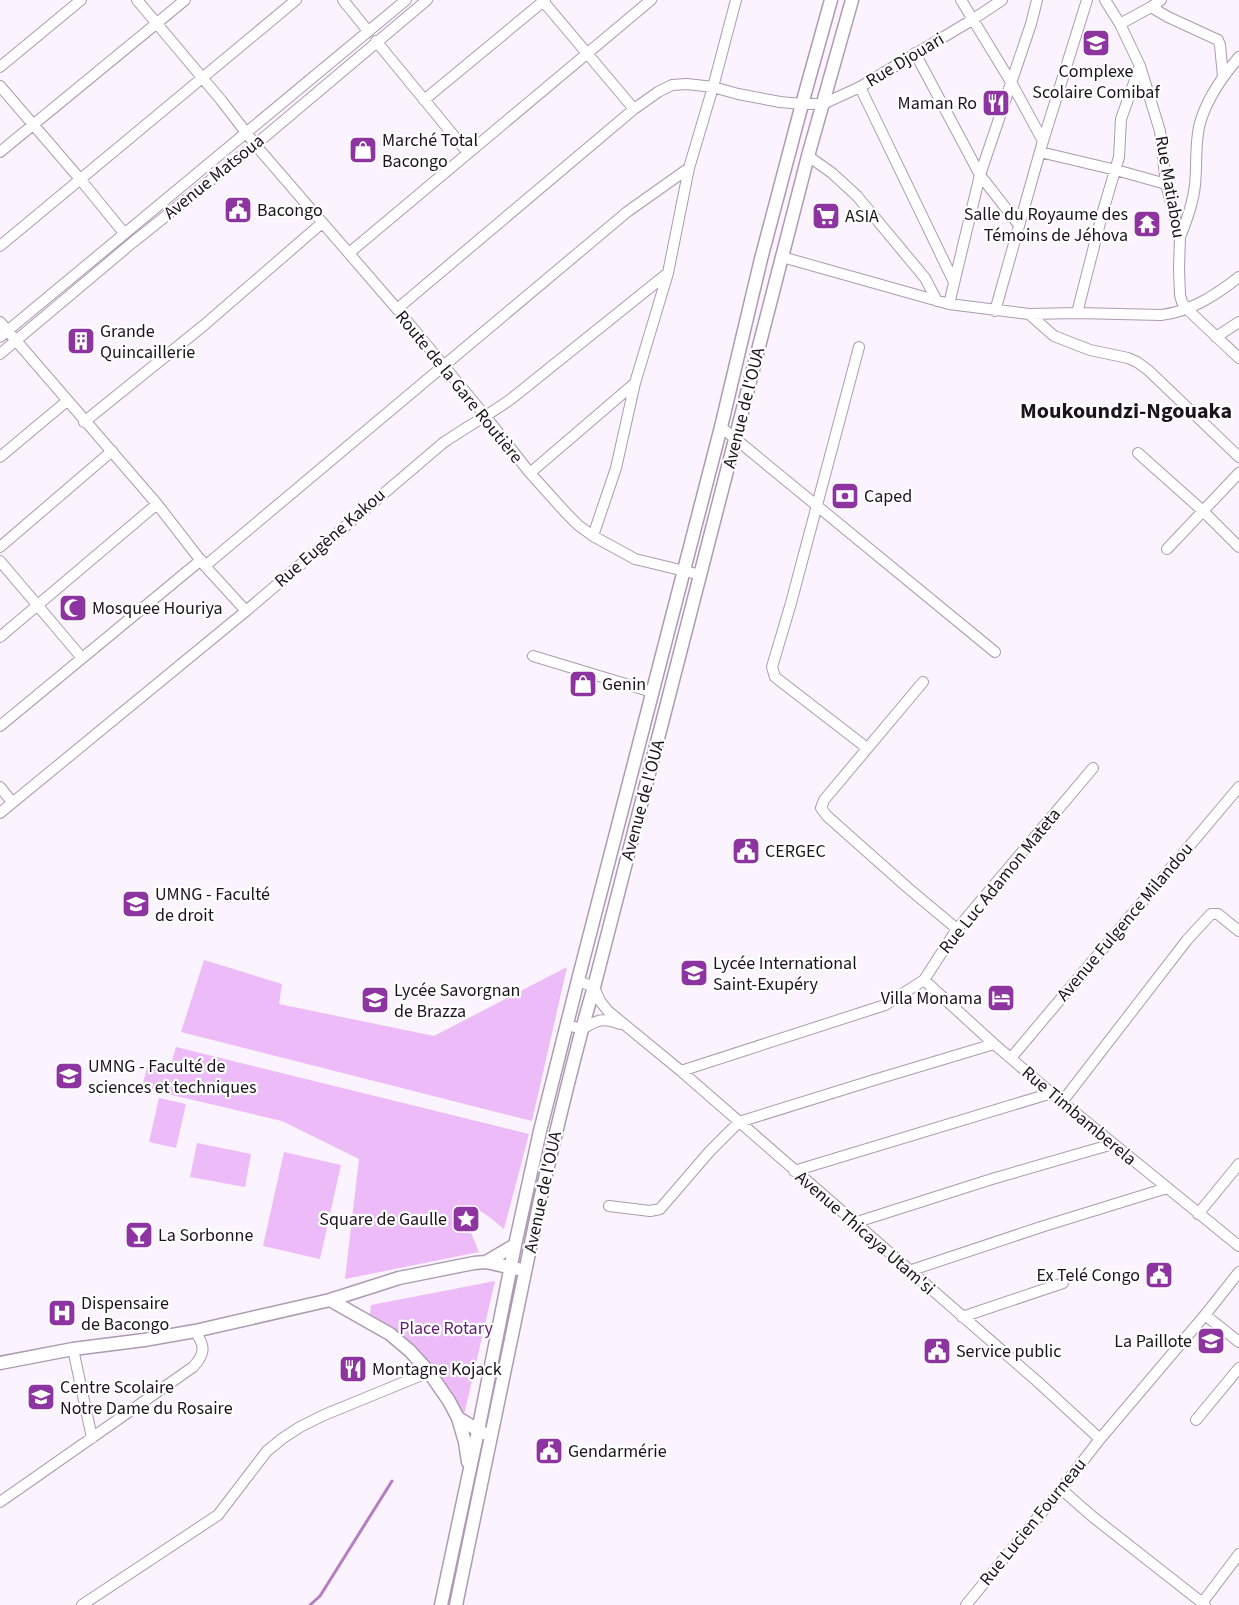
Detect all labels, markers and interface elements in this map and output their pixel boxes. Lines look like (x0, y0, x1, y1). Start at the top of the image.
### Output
street label: Rue Djouari (861, 27, 949, 93)
school or university icon: Complexe Scolaire Comibaf (1081, 28, 1111, 58)
place label: Complexe Scolaire Comibaf (1032, 59, 1160, 105)
restaurant icon: Maman Ro (981, 88, 1011, 118)
place label: Maman Ro (898, 91, 977, 116)
place label: Marché Total Bacongo (382, 128, 478, 174)
street label: Avenue Matsoua (158, 129, 270, 225)
street label: Rue Matiabou (1149, 134, 1191, 240)
shop icon: Marché Total Bacongo (348, 135, 378, 165)
public building icon: Bacongo (223, 195, 253, 225)
place label: Bacongo (257, 198, 323, 223)
supermarket icon: ASIA (811, 201, 841, 231)
place label: Salle du Royaume des Témoins de Jéhova (964, 202, 1128, 248)
place label: ASIA (845, 204, 879, 229)
temple icon: Salle du Royaume des Témoins de Jéhova (1132, 209, 1162, 239)
street label: Route de la Gare Routière (389, 305, 529, 469)
place label: Grande Quincaillerie (100, 319, 195, 365)
building icon: Grande Quincaillerie (66, 326, 96, 356)
street label: Avenue de l'OUA (717, 345, 771, 471)
district label: Moukoundzi-Ngouaka (1020, 395, 1232, 427)
bank icon: Caped (830, 481, 860, 511)
street label: Rue Eugène Kakou (269, 483, 391, 593)
place label: Caped (864, 484, 912, 509)
mosque icon: Mosquee Houriya (58, 593, 88, 623)
place label: Mosquee Houriya (92, 596, 223, 621)
shop icon: Genin (568, 669, 598, 699)
place label: Genin (602, 672, 646, 697)
street label: Avenue de l'OUA (615, 737, 671, 863)
street label: Rue Luc Adamon Mateta (933, 803, 1067, 959)
public building icon: CERGEC (731, 836, 761, 866)
street label: Avenue Fulgence Milandou (1051, 837, 1199, 1007)
place label: CERGEC (765, 839, 826, 864)
place label: UMNG - Faculté de droit (155, 882, 270, 928)
school or university icon: UMNG - Faculté de droit (121, 889, 151, 919)
place label: Lycée International Saint-Exupéry (713, 951, 857, 997)
school or university icon: Lycée International Saint-Exupéry (679, 958, 709, 988)
place label: Lycée Savorgnan de Brazza (394, 978, 520, 1024)
hotel icon: Villa Monama (986, 983, 1016, 1013)
school or university icon: Lycée Savorgnan de Brazza (360, 985, 390, 1015)
place label: Villa Monama (881, 986, 982, 1011)
place label: UMNG - Faculté de sciences et techniques (88, 1054, 257, 1100)
school or university icon: UMNG - Faculté de sciences et techniques (54, 1061, 84, 1091)
street label: Rue Timbamberela (1016, 1061, 1142, 1171)
street label: Avenue de l'OUA (518, 1129, 568, 1255)
street label: Avenue Thicaya Utam'si (790, 1165, 940, 1301)
place icon: Square de Gaulle (451, 1204, 481, 1234)
place label: Square de Gaulle (319, 1207, 447, 1232)
bar icon: La Sorbonne (124, 1220, 154, 1250)
place label: La Sorbonne (158, 1223, 253, 1248)
public building icon: Ex Telé Congo (1144, 1260, 1174, 1290)
place label: Ex Telé Congo (1036, 1263, 1140, 1288)
place label: Dispensaire de Bacongo (81, 1291, 169, 1337)
hospital icon: Dispensaire de Bacongo (47, 1298, 77, 1328)
park label: Place Rotary (399, 1316, 493, 1341)
school or university icon: La Paillote (1196, 1326, 1226, 1356)
place label: La Paillote (1114, 1329, 1192, 1354)
public building icon: Service public (922, 1336, 952, 1366)
place label: Service public (956, 1339, 1061, 1364)
restaurant icon: Montagne Kojack (338, 1354, 368, 1384)
place label: Montagne Kojack (372, 1357, 502, 1382)
place label: Centre Scolaire Notre Dame du Rosaire (60, 1375, 233, 1421)
school or university icon: Centre Scolaire Notre Dame du Rosaire (26, 1382, 56, 1412)
public building icon: Gendarmérie (534, 1436, 564, 1466)
place label: Gendarmérie (568, 1439, 667, 1464)
street label: Rue Lucien Fourneau (974, 1453, 1092, 1591)

